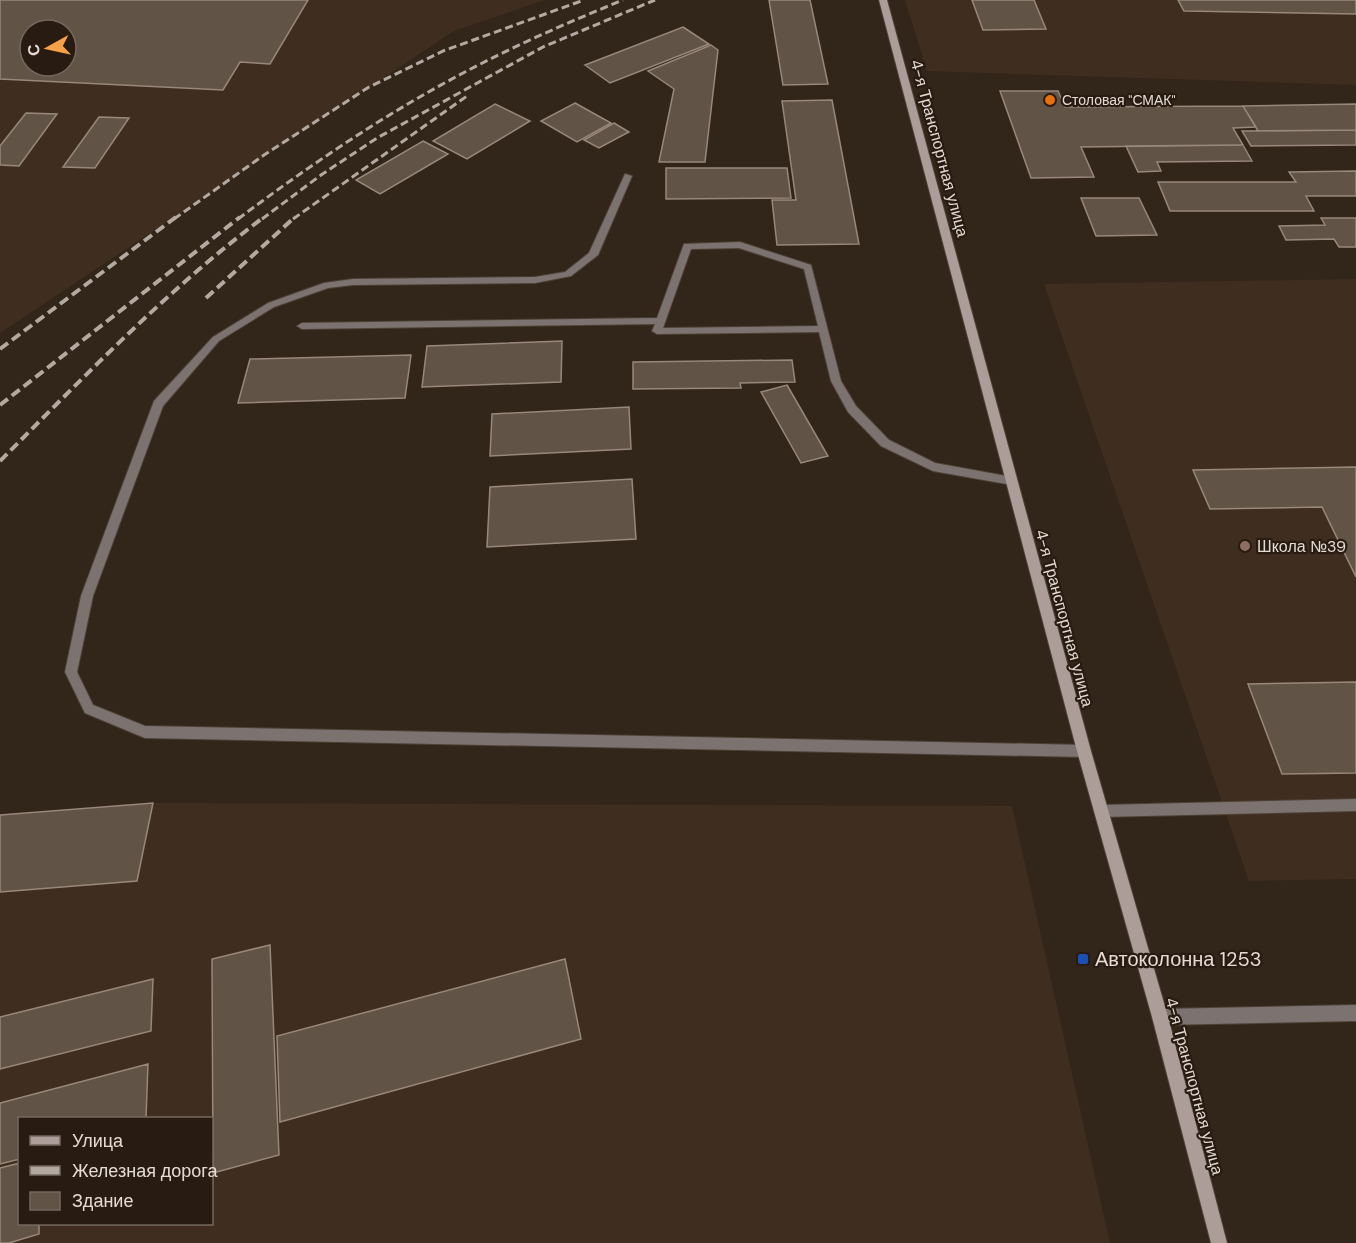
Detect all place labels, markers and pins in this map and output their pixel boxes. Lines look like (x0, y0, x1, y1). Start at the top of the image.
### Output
place label: Столовая "СМАК" (1062, 91, 1176, 109)
marker: Столовая "СМАК" (1043, 93, 1057, 107)
place label: Школа №39 (1257, 536, 1346, 557)
marker: Школа №39 (1238, 539, 1252, 553)
place label: Автоколонна 1253 (1095, 946, 1262, 972)
marker: Автоколонна 1253 (1076, 952, 1090, 966)

